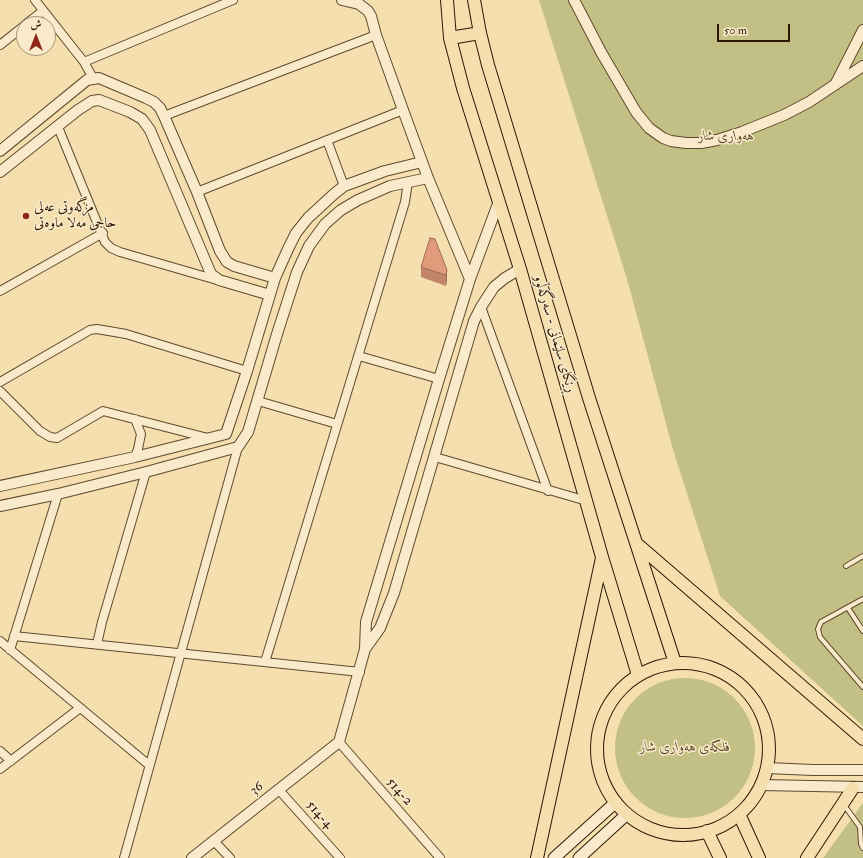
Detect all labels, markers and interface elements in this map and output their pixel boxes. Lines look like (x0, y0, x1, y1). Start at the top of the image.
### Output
north arrow (16, 16, 56, 56)
scale bar (719, 16, 792, 42)
text: ش (31, 18, 41, 31)
text: 50 m (724, 23, 747, 38)
park label: هەواری شار (698, 129, 754, 145)
place label: مزگەوتی عەلی حاجی مەلا ماوەتی (34, 200, 116, 232)
marker: مزگەوتی عەلی حاجی مەلا ماوەتی (21, 211, 31, 221)
street label: ڕێگای سلێمانی - سەرگەڵوو (529, 273, 579, 395)
park label: فلکەی هەواری شار (640, 740, 730, 756)
street label: 514-2 (382, 775, 416, 809)
street label: 36 (247, 779, 267, 799)
street label: 514-4 (302, 797, 336, 833)

